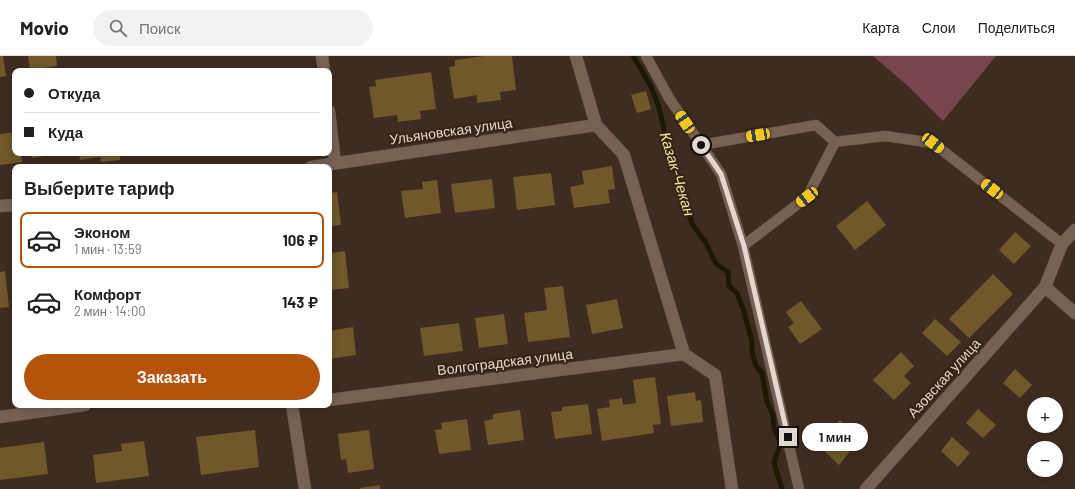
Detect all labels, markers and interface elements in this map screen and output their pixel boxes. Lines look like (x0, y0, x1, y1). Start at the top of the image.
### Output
search box (93, 10, 373, 46)
text: Movio (20, 16, 69, 39)
icon: search (107, 17, 129, 39)
text: Поиск (139, 19, 181, 37)
text: Карта (862, 19, 900, 36)
text: Слои (922, 19, 956, 36)
text: Поделиться (978, 19, 1055, 36)
text: Откуда (48, 84, 100, 102)
car (673, 109, 697, 135)
street label: Ульяновская улица (388, 113, 514, 148)
text: Куда (48, 123, 83, 141)
car (745, 127, 771, 143)
water label: Казак-Чекан (657, 129, 699, 218)
car (920, 131, 946, 155)
route start (692, 136, 710, 154)
text: Выберите тариф (24, 177, 175, 199)
car (979, 177, 1005, 201)
car (794, 185, 820, 209)
icon: car (26, 222, 62, 258)
text: Эконом (74, 223, 130, 241)
text: 106 ₽ (283, 231, 318, 249)
text: 1 мин · 13:59 (74, 241, 142, 257)
icon: car (26, 284, 62, 320)
text: Комфорт (74, 285, 141, 303)
text: 143 ₽ (282, 293, 318, 311)
text: 2 мин · 14:00 (74, 303, 146, 319)
street label: Азовская улица (904, 334, 984, 421)
street label: Волгоградская улица (436, 345, 574, 378)
button: Заказать (24, 354, 320, 400)
map controls (1027, 397, 1063, 477)
button: + (1027, 397, 1063, 433)
callout: 1 мин (802, 423, 868, 451)
route end (779, 428, 797, 446)
text: 1 мин (819, 429, 851, 445)
button: − (1027, 441, 1063, 477)

